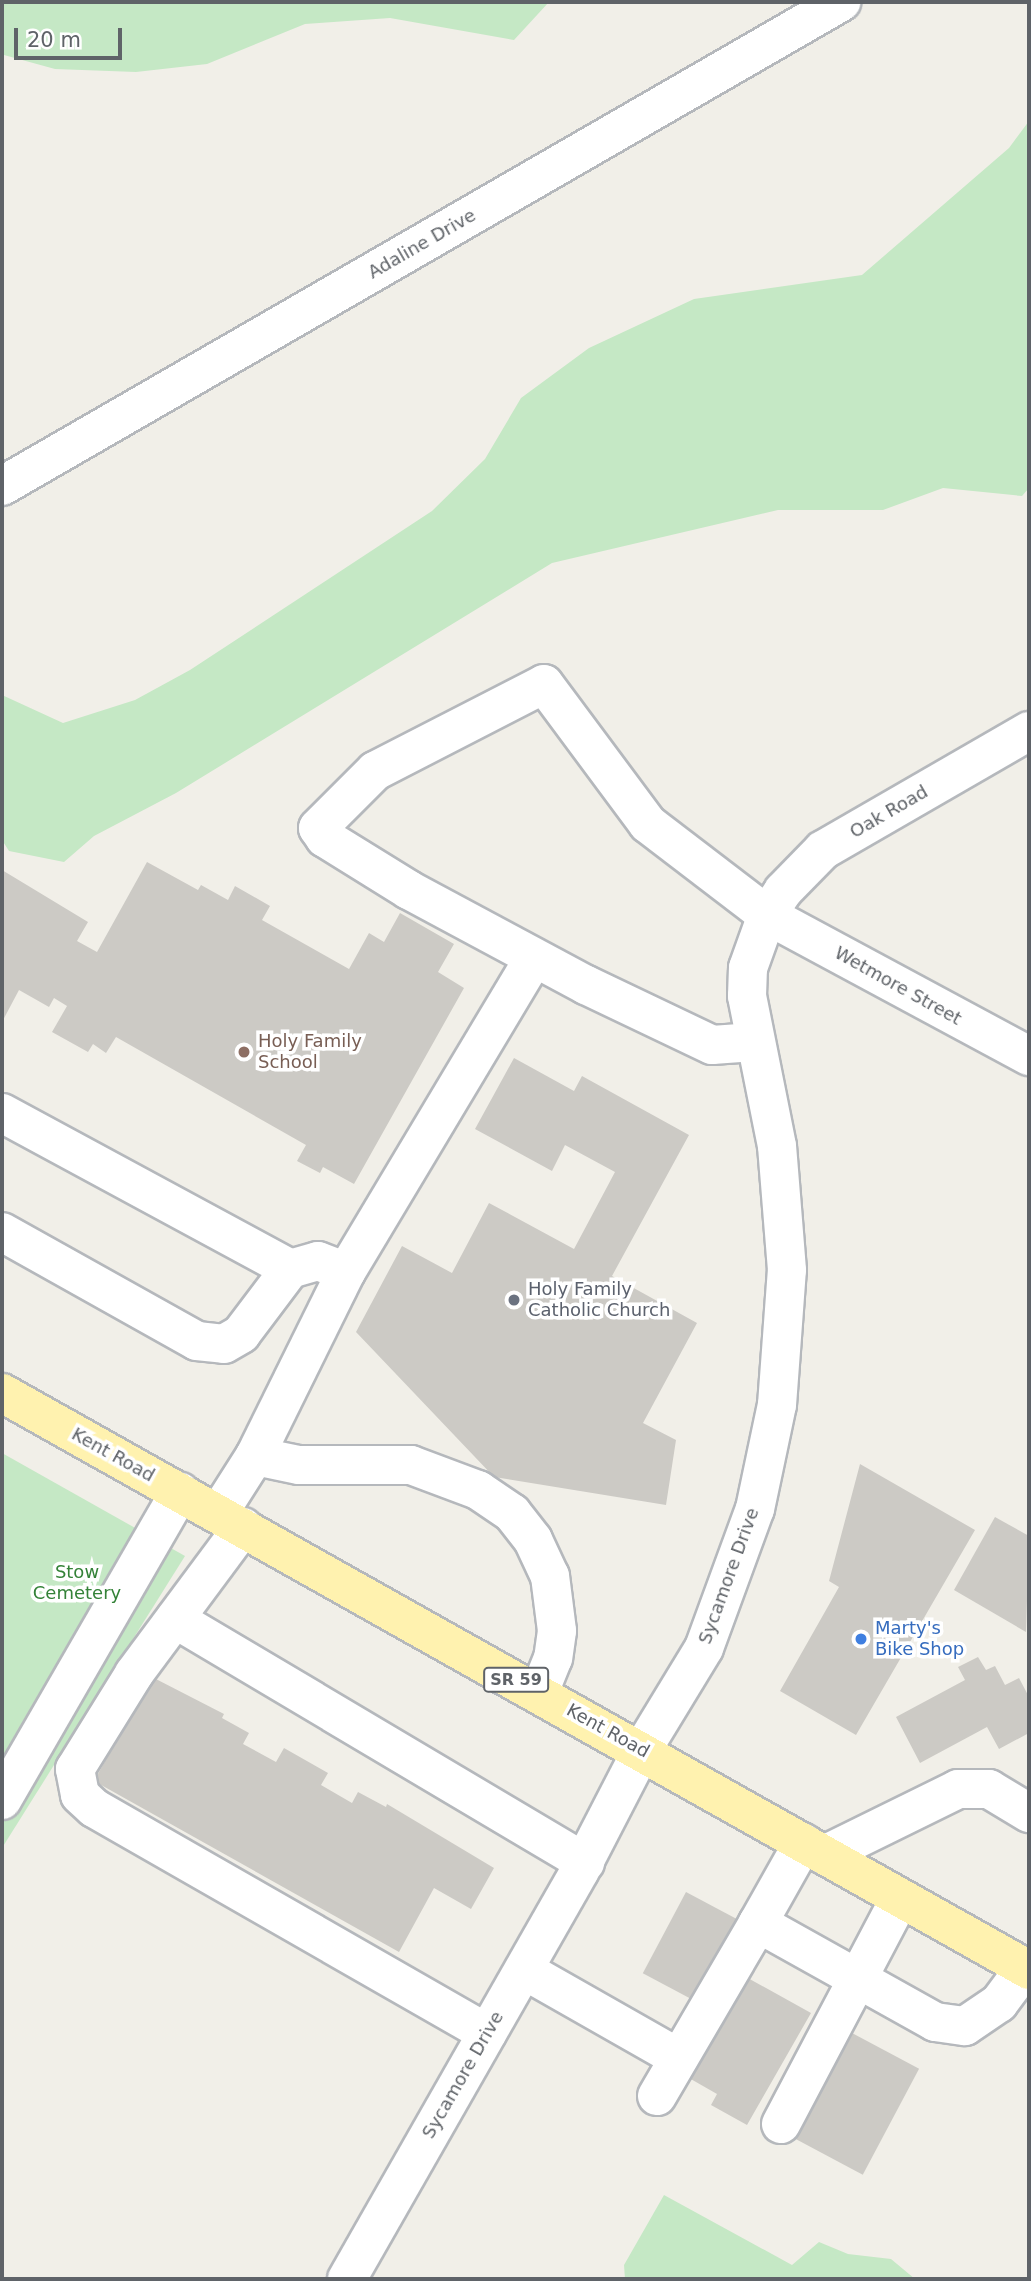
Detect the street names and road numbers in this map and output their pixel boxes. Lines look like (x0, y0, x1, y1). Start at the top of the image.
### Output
street label: Adaline Drive (364, 204, 480, 284)
street label: Oak Road (846, 781, 932, 843)
street label: Wetmore Street (831, 942, 965, 1030)
street label: Kent Road (68, 1423, 158, 1487)
street label: Sycamore Drive (694, 1505, 764, 1647)
road number: SR 59 (483, 1668, 549, 1692)
street label: Kent Road (563, 1699, 653, 1763)
street label: Sycamore Drive (418, 2008, 508, 2142)

